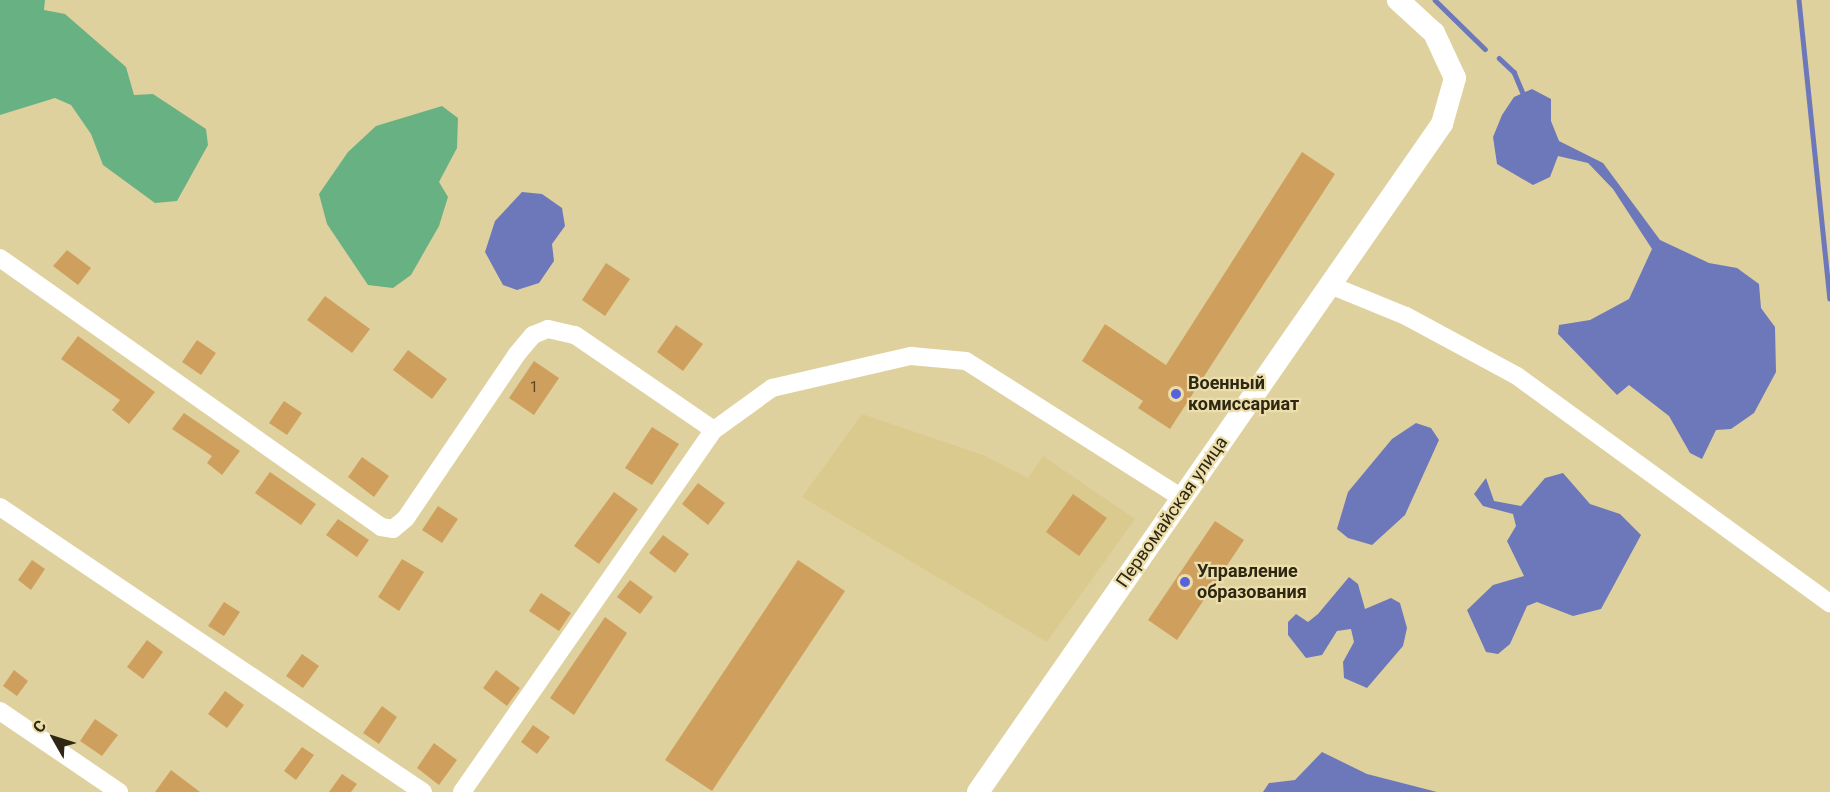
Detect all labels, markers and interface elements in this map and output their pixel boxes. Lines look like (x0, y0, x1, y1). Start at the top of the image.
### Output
place label: Военный комиссариат (1188, 373, 1299, 416)
house number: 1 (530, 379, 538, 397)
marker: Военный комиссариат (1169, 387, 1183, 401)
street label: Первомайская улица (1112, 432, 1232, 592)
place label: Управление образования (1197, 561, 1307, 604)
marker: Управление образования (1178, 575, 1192, 589)
north arrow (24, 708, 84, 768)
text: С (29, 716, 50, 736)

